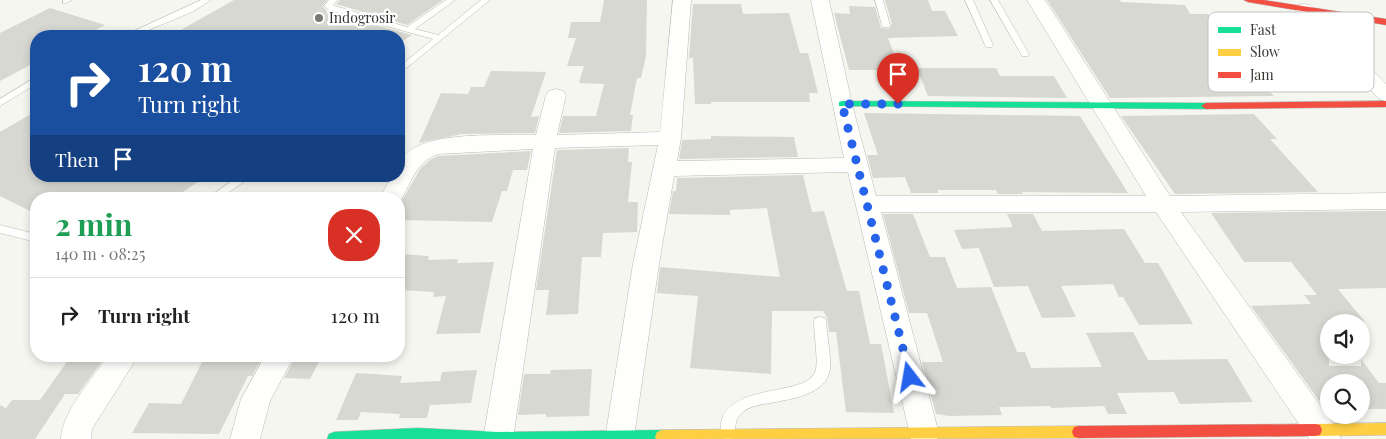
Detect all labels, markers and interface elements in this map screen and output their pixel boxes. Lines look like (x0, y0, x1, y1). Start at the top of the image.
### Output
place label: Indogrosir (329, 8, 396, 27)
marker: Indogrosir (313, 12, 325, 24)
legend (1208, 12, 1374, 92)
text: Fast (1250, 20, 1277, 39)
text: Slow (1250, 42, 1280, 61)
text: 120 m (138, 44, 232, 91)
icon: right (55, 50, 120, 115)
pin (877, 53, 919, 104)
icon: arrive (884, 60, 912, 88)
text: Jam (1249, 65, 1274, 84)
text: Turn right (138, 89, 240, 119)
icon: arrive (109, 145, 137, 173)
text: Then (55, 146, 99, 172)
text: 2 min (55, 204, 132, 244)
button: close (328, 209, 380, 261)
text: 140 m · 08:25 (55, 243, 145, 264)
icon: right (55, 301, 83, 329)
text: Turn right (98, 302, 190, 328)
text: 120 m (331, 302, 380, 328)
map controls (1320, 314, 1370, 424)
button: sound (1320, 314, 1370, 364)
position arrow (883, 350, 935, 402)
button: search (1320, 374, 1370, 424)

